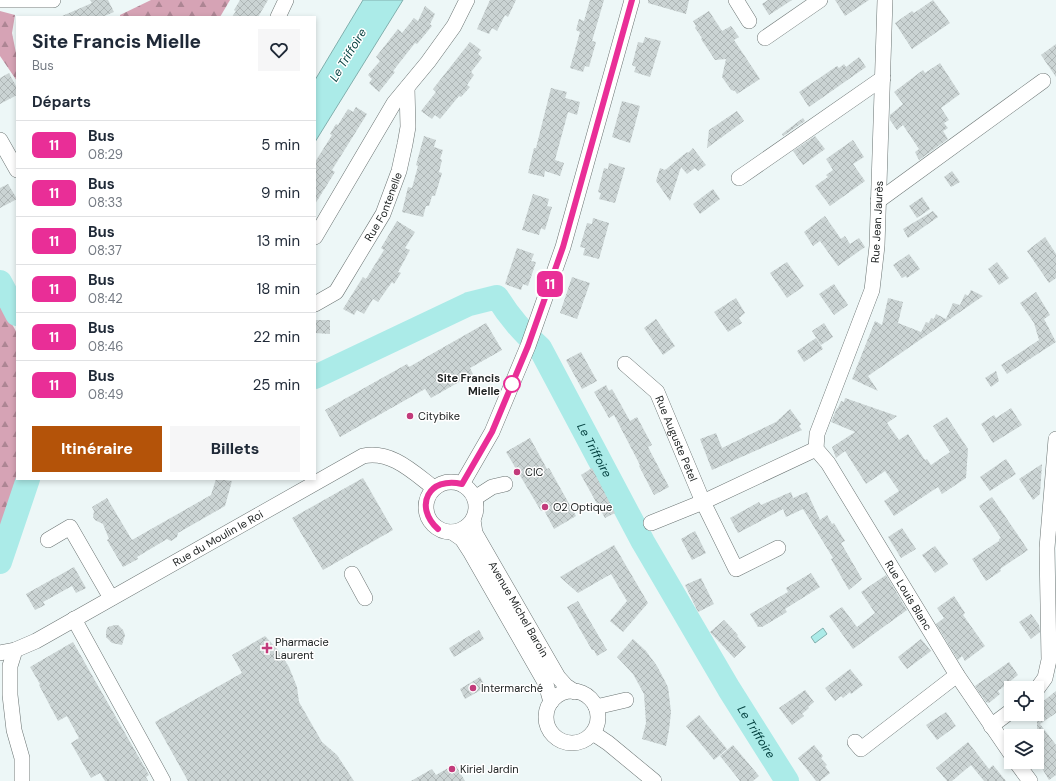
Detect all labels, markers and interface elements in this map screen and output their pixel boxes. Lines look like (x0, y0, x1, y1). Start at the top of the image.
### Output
water label: Le Triffoire (326, 25, 370, 85)
text: Site Francis Mielle (32, 29, 201, 54)
button: heart (258, 29, 300, 71)
text: Bus (32, 57, 54, 74)
text: Départs (32, 92, 91, 112)
text: Bus (88, 126, 115, 146)
text: 5 min (261, 135, 300, 155)
text: 11 (49, 136, 59, 154)
text: 08:29 (88, 146, 123, 163)
street label: Rue Fontenelle (361, 170, 405, 244)
text: Bus (88, 174, 115, 194)
street label: Rue Jean Jaurès (868, 180, 886, 264)
text: 9 min (261, 183, 300, 203)
text: 11 (49, 184, 59, 202)
text: 08:33 (88, 194, 123, 211)
text: Bus (88, 222, 115, 242)
text: 13 min (257, 231, 300, 251)
text: 11 (49, 232, 59, 250)
text: 08:37 (88, 242, 122, 259)
text: Bus (88, 270, 115, 290)
line badge: 11 (532, 271, 568, 297)
text: 11 (545, 275, 555, 293)
text: 18 min (257, 279, 300, 299)
text: 11 (49, 280, 59, 298)
text: 08:42 (88, 290, 123, 307)
text: Bus (88, 318, 115, 338)
text: 22 min (253, 327, 300, 347)
text: 11 (49, 328, 59, 346)
text: 08:46 (88, 338, 123, 355)
text: Bus (88, 366, 115, 386)
place label: Site Francis Mielle (437, 371, 500, 398)
text: 25 min (253, 375, 300, 395)
marker: Site Francis Mielle (503, 375, 521, 393)
text: 11 (49, 376, 59, 394)
text: 08:49 (88, 386, 123, 403)
street label: Rue Auguste Petel (652, 394, 701, 484)
place label: Citybike (418, 409, 460, 423)
marker: Citybike (405, 411, 415, 421)
water label: Le Triffoire (573, 420, 615, 480)
button: Itinéraire (32, 426, 162, 472)
button: Billets (170, 426, 300, 472)
place label: CIC (525, 465, 543, 479)
marker: CIC (512, 467, 522, 477)
place label: O2 Optique (553, 500, 612, 514)
marker: O2 Optique (540, 502, 550, 512)
street label: Rue du Moulin le Roi (170, 507, 265, 569)
street label: Rue Louis Blanc (882, 558, 935, 633)
street label: Avenue Michel Baroin (486, 559, 552, 660)
place label: Pharmacie Laurent (275, 635, 329, 662)
marker: Pharmacie Laurent (262, 643, 272, 653)
place label: Intermarché (481, 681, 543, 695)
map controls (1004, 681, 1044, 769)
button: locate (1004, 681, 1044, 721)
marker: Intermarché (468, 683, 478, 693)
water label: Le Triffoire (734, 703, 779, 762)
button: layers (1004, 729, 1044, 769)
place label: Kiriel Jardin (460, 762, 519, 776)
marker: Kiriel Jardin (447, 764, 457, 774)

